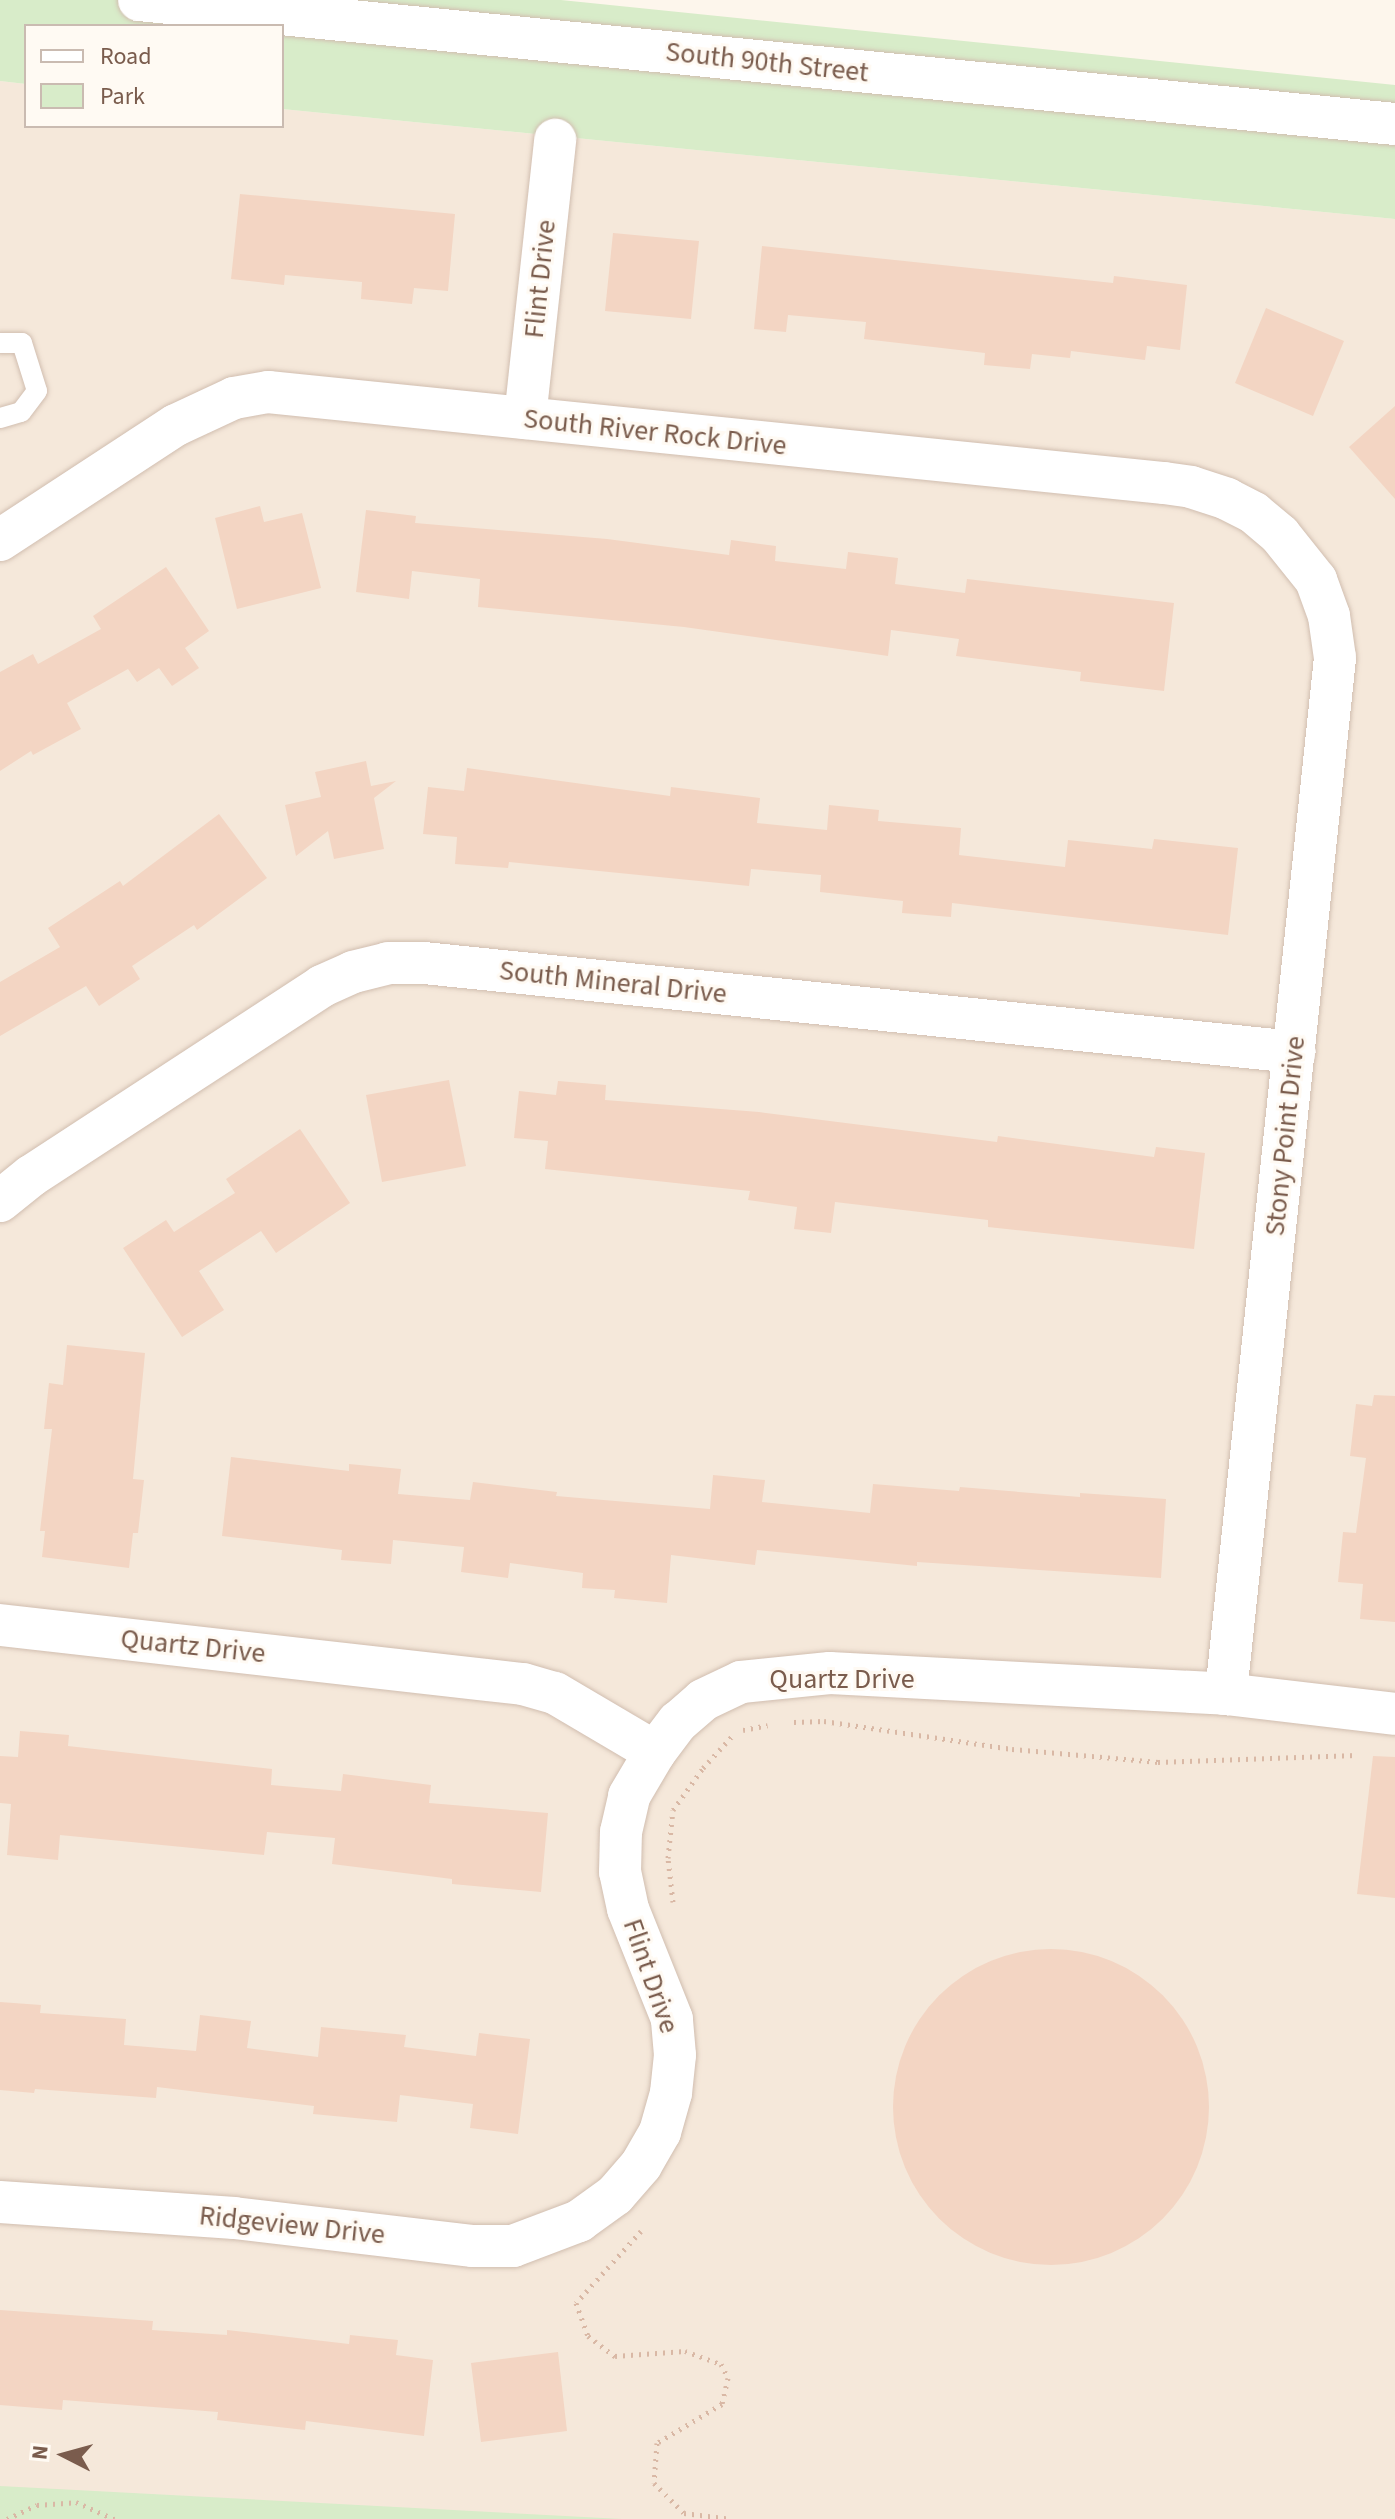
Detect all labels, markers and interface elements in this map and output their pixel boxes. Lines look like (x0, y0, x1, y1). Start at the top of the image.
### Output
legend (24, 24, 284, 128)
street label: South 90th Street (664, 35, 870, 89)
text: Road (100, 39, 152, 74)
text: Park (100, 79, 145, 114)
street label: Flint Drive (517, 218, 563, 340)
street label: South River Rock Drive (522, 401, 788, 463)
street label: South Mineral Drive (498, 953, 728, 1011)
street label: Stony Point Drive (1258, 1034, 1312, 1238)
street label: Quartz Drive (119, 1622, 267, 1670)
street label: Quartz Drive (769, 1662, 915, 1696)
street label: Flint Drive (616, 1914, 686, 2038)
street label: Ridgeview Drive (197, 2199, 387, 2251)
north arrow (24, 2415, 104, 2495)
text: N (23, 2444, 57, 2461)

